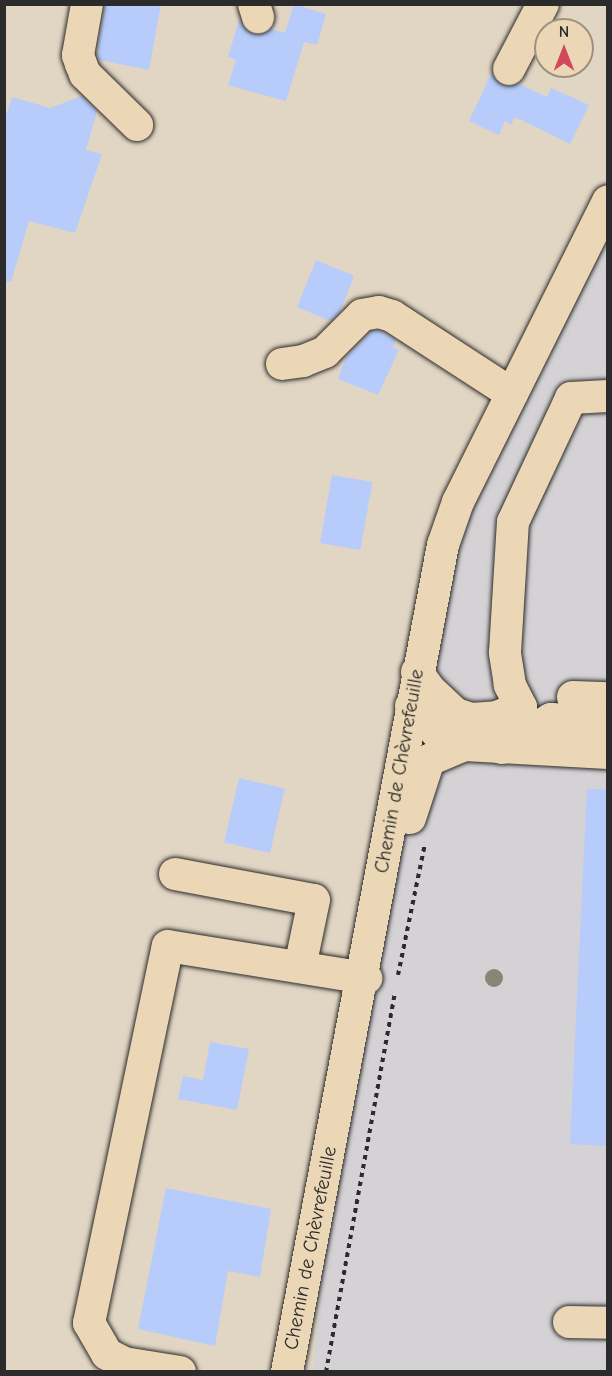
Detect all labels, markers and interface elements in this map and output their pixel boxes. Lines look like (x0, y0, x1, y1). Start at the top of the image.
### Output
north arrow (534, 18, 594, 78)
text: N (559, 23, 569, 41)
street label: Chemin de Chèvrefeuille (369, 667, 429, 875)
street label: Chemin de Chèvrefeuille (278, 1144, 342, 1352)

